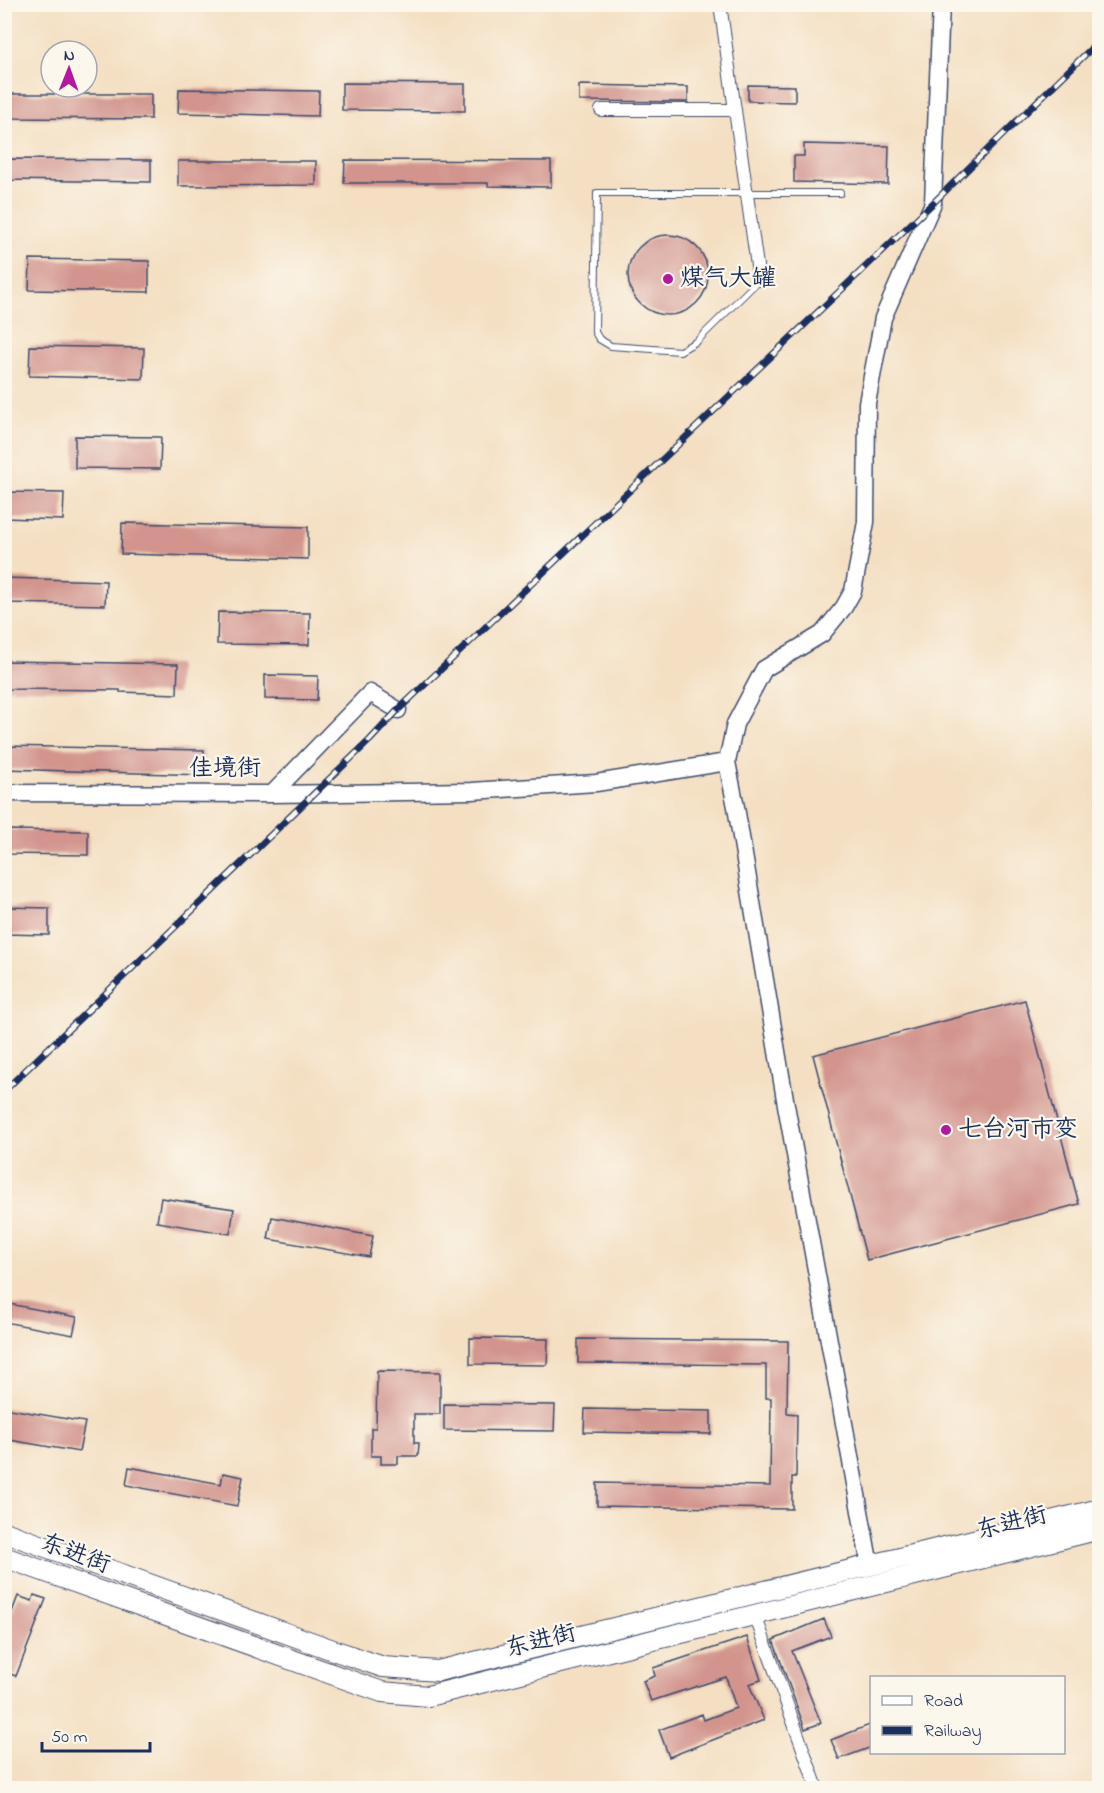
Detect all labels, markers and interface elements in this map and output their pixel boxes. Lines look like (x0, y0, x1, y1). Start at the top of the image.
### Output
north arrow (39, 39, 99, 99)
text: N (64, 44, 75, 68)
place label: 煤气大罐 (680, 262, 776, 297)
marker: 煤气大罐 (661, 272, 675, 286)
street label: 佳境街 (189, 752, 261, 787)
place label: 七台河市变 (958, 1113, 1078, 1148)
marker: 七台河市变 (939, 1123, 953, 1137)
street label: 东进街 (973, 1498, 1051, 1550)
street label: 东进街 (35, 1526, 115, 1584)
street label: 东进街 (502, 1616, 580, 1668)
legend (870, 1676, 1065, 1754)
text: Road (924, 1689, 963, 1715)
scale bar (42, 1715, 150, 1753)
text: Railway (924, 1719, 981, 1745)
text: 50 m (51, 1725, 88, 1751)

